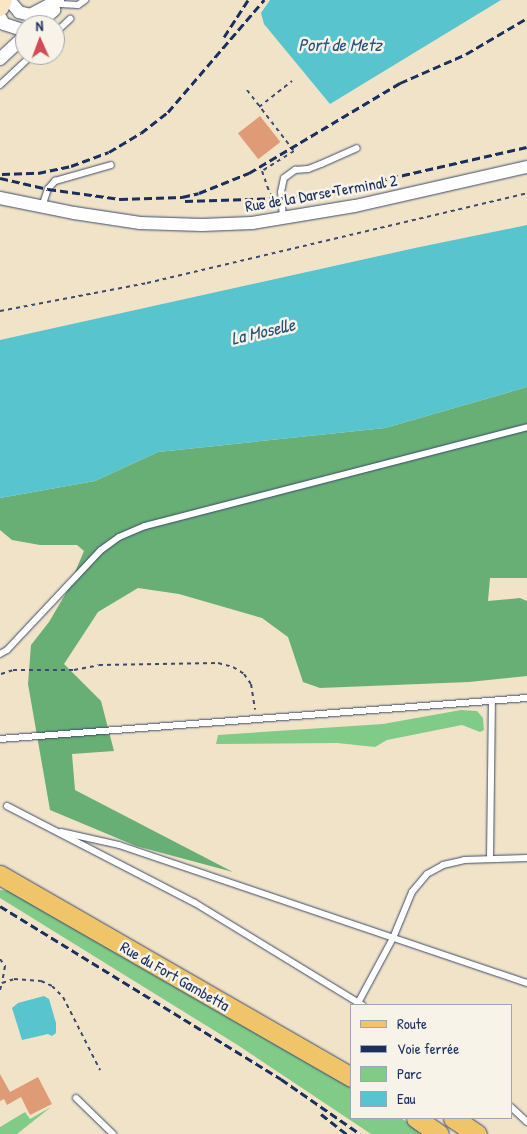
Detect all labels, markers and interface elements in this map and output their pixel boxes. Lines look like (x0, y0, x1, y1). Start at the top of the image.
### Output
north arrow (15, 15, 65, 65)
text: N (35, 16, 44, 35)
water label: Port de Metz (298, 34, 382, 56)
street label: Rue de la Darse Terminal 2 (244, 170, 398, 216)
water label: La Moselle (229, 314, 297, 350)
street label: Rue du Fort Gambetta (117, 937, 233, 1015)
legend (350, 1004, 512, 1119)
text: Route (397, 1013, 427, 1034)
text: Voie ferrée (397, 1038, 459, 1059)
text: Parc (397, 1063, 422, 1084)
text: Eau (397, 1088, 416, 1109)

